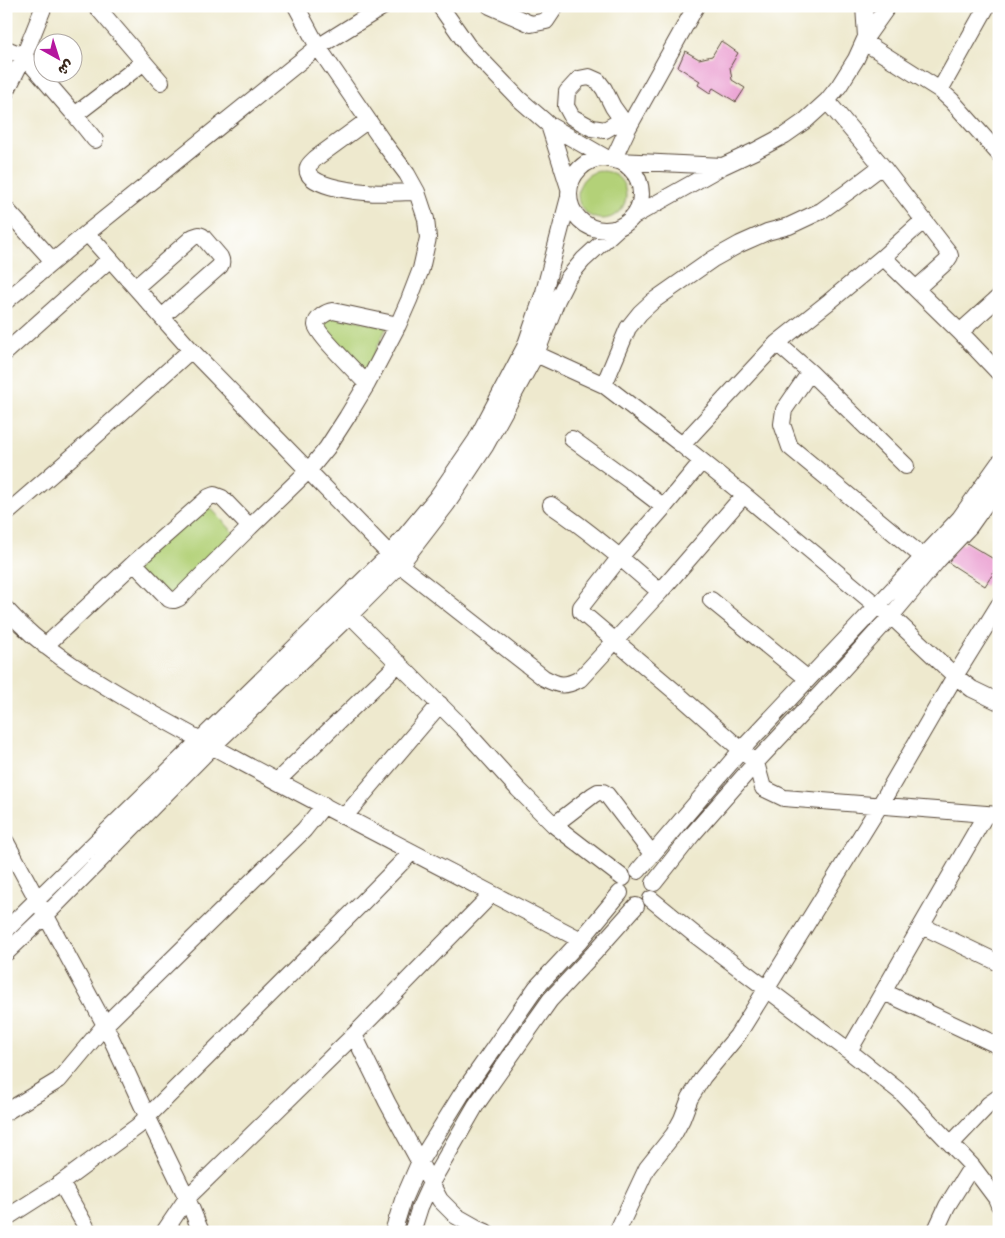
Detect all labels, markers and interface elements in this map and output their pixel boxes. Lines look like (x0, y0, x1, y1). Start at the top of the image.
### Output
north arrow (32, 32, 82, 82)
text: ش (55, 56, 78, 80)

